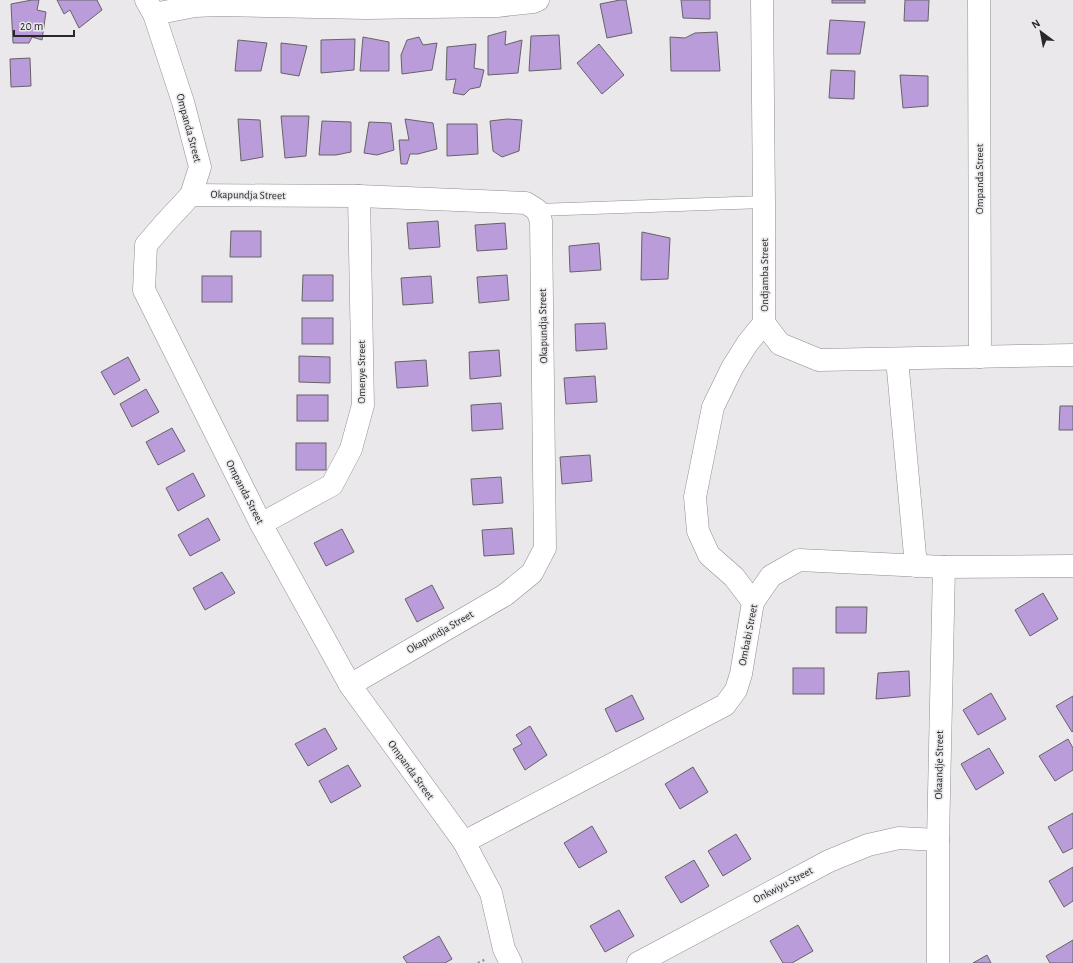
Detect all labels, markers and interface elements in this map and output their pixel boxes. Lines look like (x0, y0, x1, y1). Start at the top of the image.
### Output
scale bar (14, 12, 74, 38)
north arrow (1021, 12, 1061, 52)
text: N (1030, 17, 1042, 31)
text: 20 m (20, 20, 43, 32)
street label: Ompanda Street (175, 93, 204, 164)
street label: Ompanda Street (974, 143, 985, 214)
street label: Okapundja Street (210, 189, 286, 201)
street label: Ondjamba Street (759, 238, 770, 312)
street label: Okapundja Street (537, 288, 549, 364)
street label: Omenye Street (356, 340, 367, 404)
street label: Ompanda Street (224, 458, 266, 526)
street label: Ombabi Street (737, 603, 759, 667)
street label: Okapundja Street (405, 608, 476, 656)
street label: Okaandje Street (933, 730, 945, 800)
street label: Ompanda Street (386, 738, 436, 802)
street label: Onkwiyu Street (751, 864, 815, 905)

